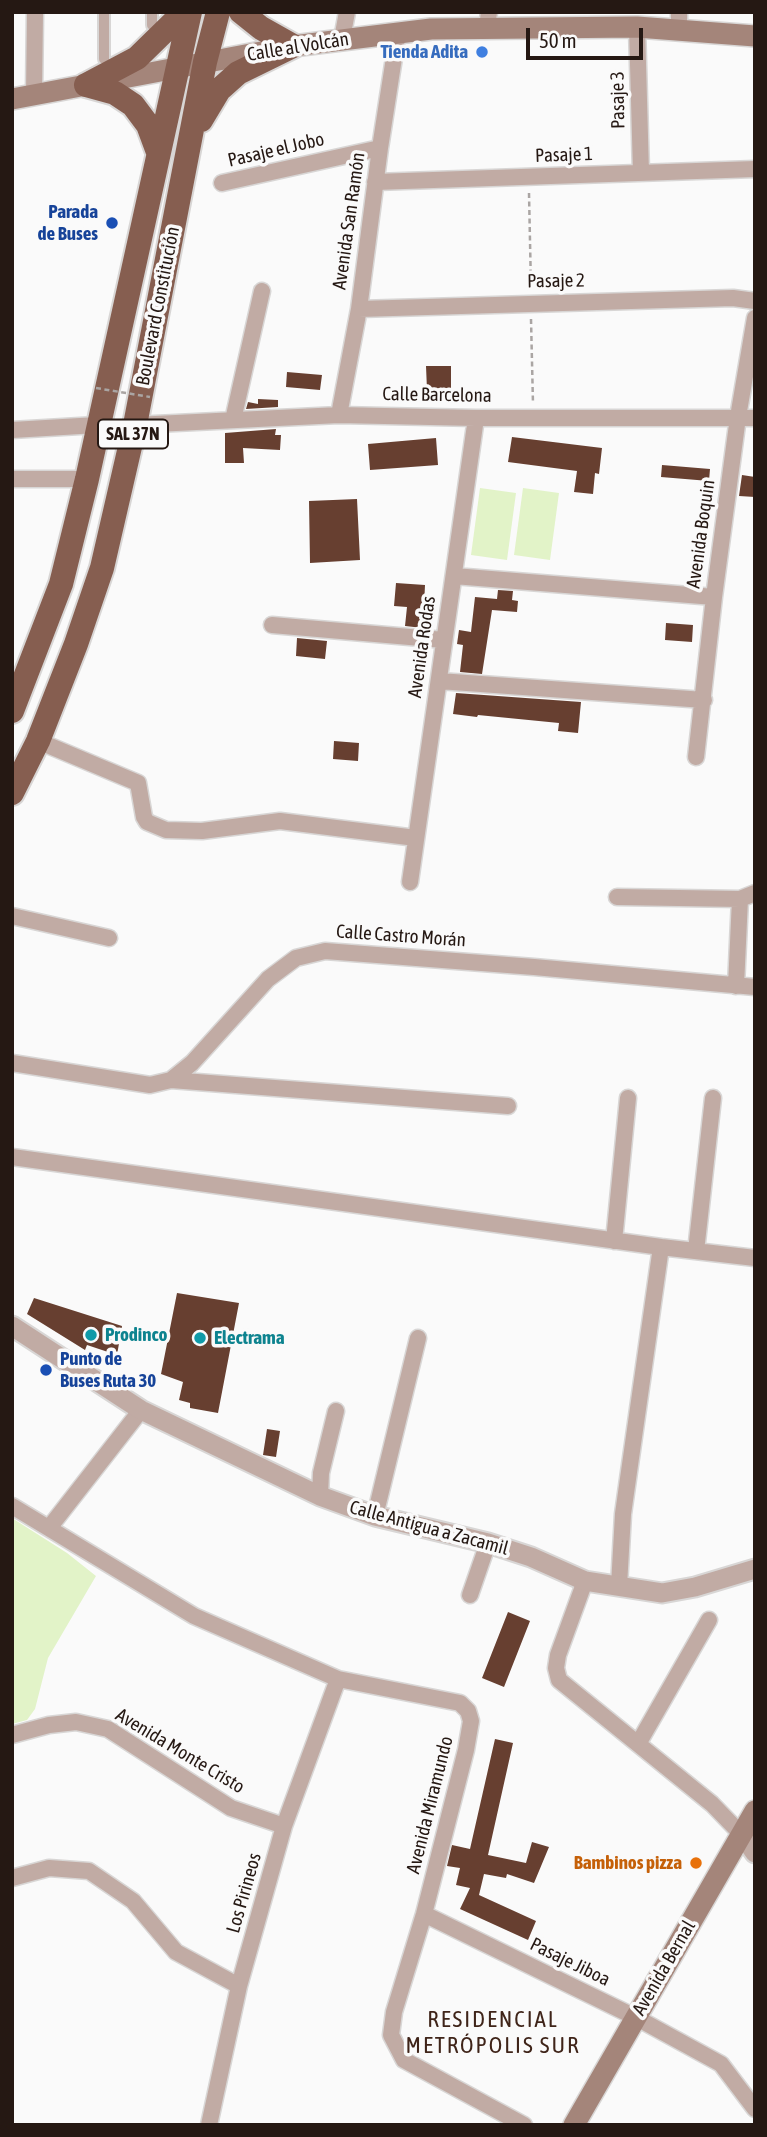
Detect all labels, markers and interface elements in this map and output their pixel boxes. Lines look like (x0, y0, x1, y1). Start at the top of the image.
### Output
scale bar (529, 14, 646, 58)
street label: Calle al Volcán (246, 28, 350, 66)
text: 50 m (539, 28, 577, 52)
place label: Tienda Adita (380, 41, 468, 63)
marker: Tienda Adita (474, 44, 490, 60)
street label: Pasaje 3 (606, 71, 630, 129)
street label: Pasaje el Jobo (226, 128, 326, 172)
street label: Pasaje 1 (535, 143, 593, 167)
street label: Avenida San Ramón (328, 151, 370, 291)
place label: Parada de Buses (38, 201, 98, 245)
marker: Parada de Buses (104, 215, 120, 231)
street label: Boulevard Constitución (131, 225, 185, 387)
street label: Pasaje 2 (527, 269, 585, 293)
street label: Calle Barcelona (382, 383, 492, 407)
road number: SAL 37N (98, 420, 168, 448)
street label: Avenida Boquin (682, 478, 720, 590)
street label: Avenida Rodas (404, 595, 440, 699)
street label: Calle Castro Morán (335, 920, 467, 952)
place label: Prodinco (105, 1324, 167, 1346)
marker: Prodinco (83, 1327, 99, 1343)
place label: Electrama (214, 1327, 285, 1349)
marker: Electrama (192, 1330, 208, 1346)
place label: Punto de Buses Ruta 30 (60, 1348, 156, 1392)
marker: Punto de Buses Ruta 30 (38, 1362, 54, 1378)
street label: Calle Antigua a Zacamil (347, 1496, 511, 1560)
street label: Avenida Monte Cristo (111, 1704, 249, 1798)
street label: Avenida Miramundo (402, 1734, 458, 1876)
street label: Los Pirineos (222, 1850, 266, 1936)
place label: Bambinos pizza (574, 1852, 682, 1874)
marker: Bambinos pizza (688, 1855, 704, 1871)
street label: Avenida Bernal (628, 1916, 700, 2020)
street label: Pasaje Jiboa (526, 1933, 614, 1991)
district label: RESIDENCIAL METRÓPOLIS SUR (407, 2006, 579, 2060)

